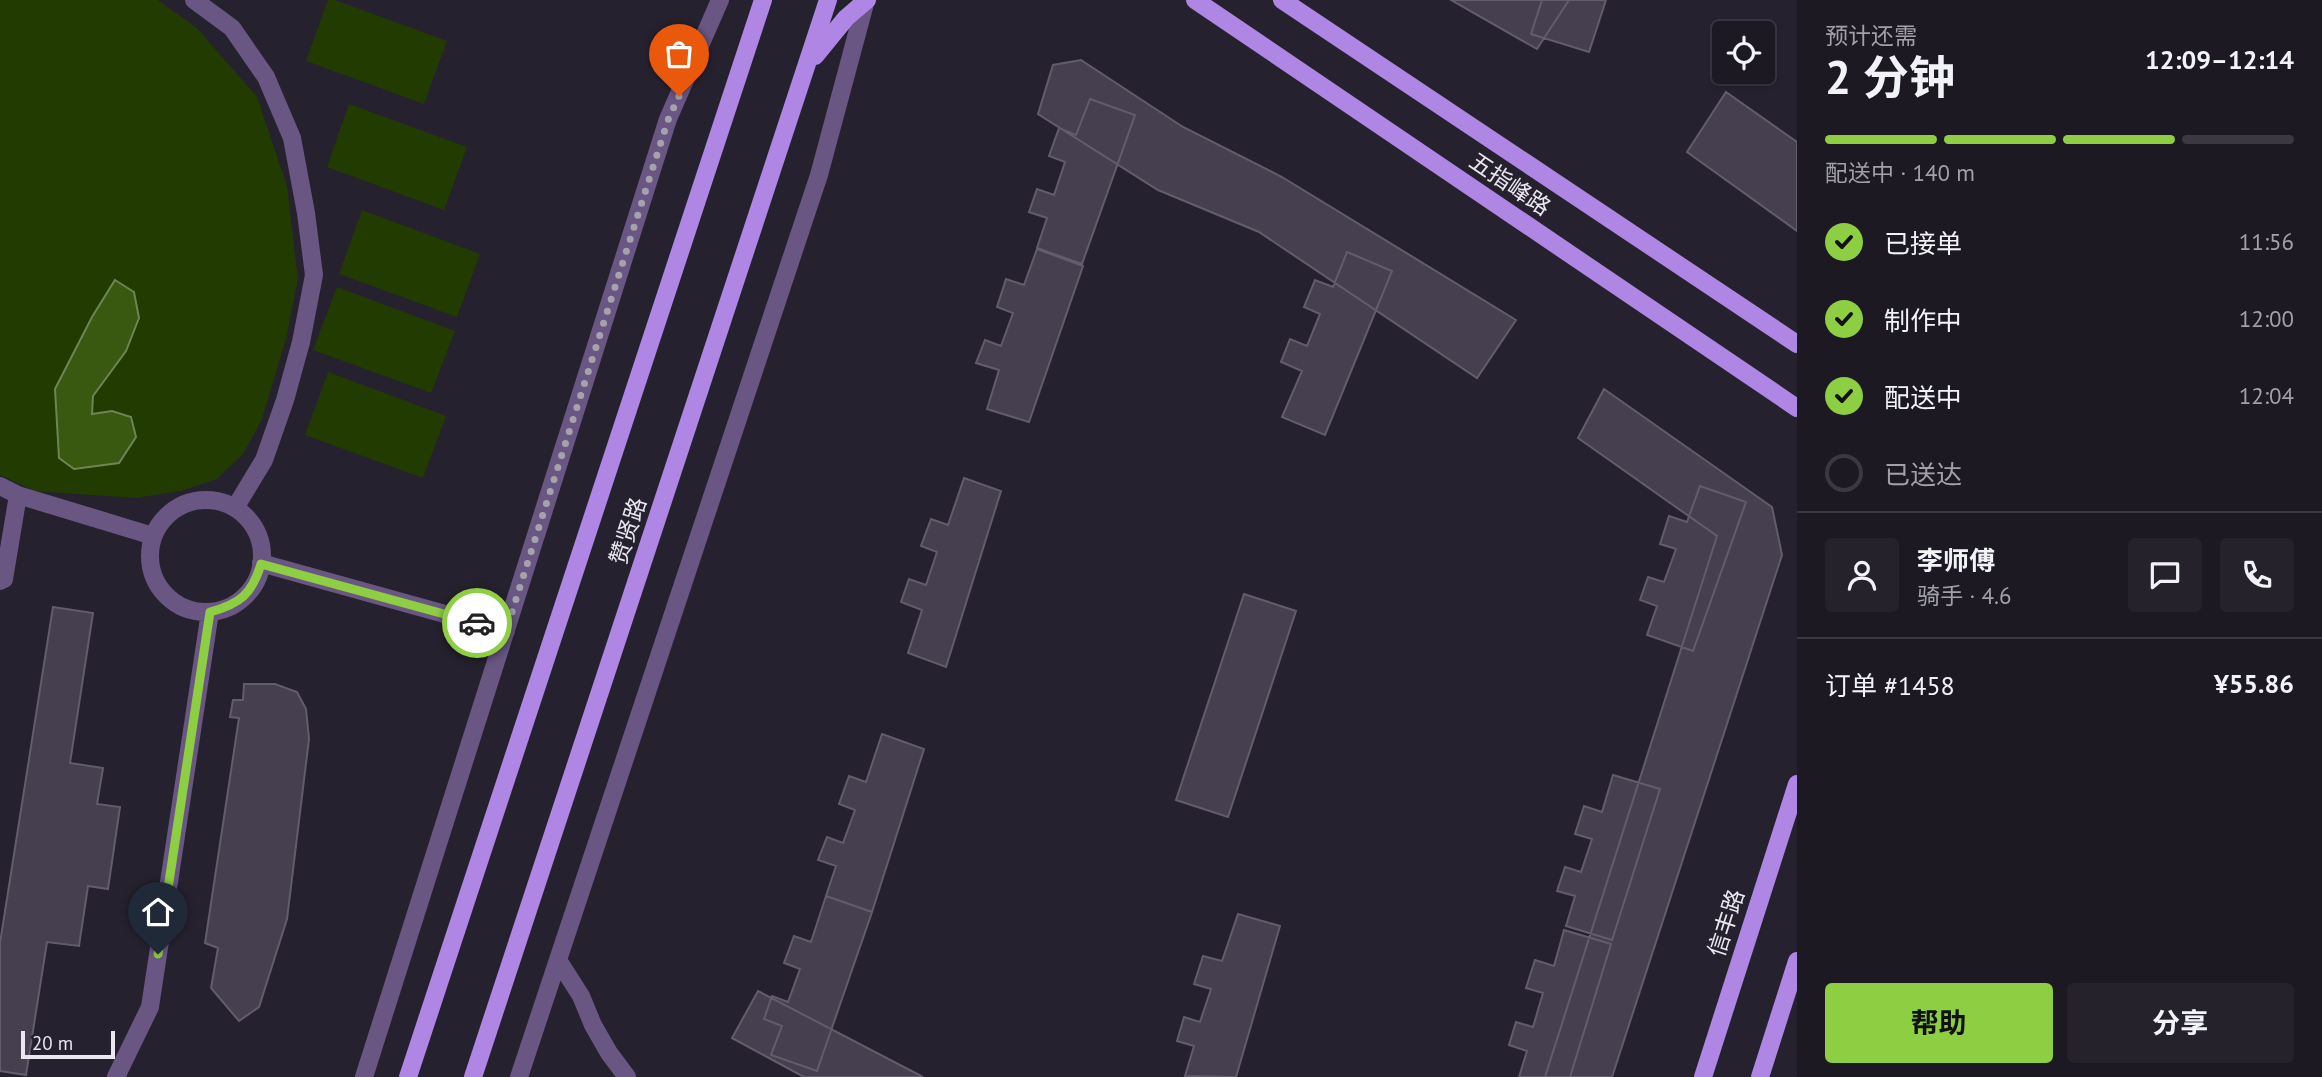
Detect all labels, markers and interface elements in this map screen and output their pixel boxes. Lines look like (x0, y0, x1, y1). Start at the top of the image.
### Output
map controls (1712, 21, 1775, 84)
button: locate (1712, 21, 1775, 84)
text: 预计还需 (1825, 21, 1917, 50)
pin (649, 24, 709, 96)
icon: bag (660, 35, 698, 73)
text: 12:09–12:14 (2145, 43, 2294, 76)
text: 2 分钟 (1825, 47, 1955, 107)
street label: 五指峰路 (1464, 146, 1557, 221)
text: 配送中 · 140 m (1825, 158, 1975, 187)
icon: check (1825, 223, 1863, 261)
text: 已接单 (1884, 227, 1962, 260)
text: 11:56 (2239, 227, 2294, 256)
icon: check (1825, 300, 1863, 338)
text: 制作中 (1884, 304, 1962, 337)
text: 12:00 (2239, 304, 2294, 333)
icon: check (1825, 377, 1863, 415)
text: 配送中 (1884, 381, 1962, 414)
text: 12:04 (2239, 381, 2294, 410)
text: 已送达 (1884, 458, 1962, 491)
street label: 赞贤路 (603, 494, 652, 568)
button: person (1825, 538, 1899, 612)
button: chat (2128, 538, 2202, 612)
button: phone (2220, 538, 2294, 612)
text: 李师傅 (1917, 544, 1995, 577)
text: 骑手 · 4.6 (1917, 581, 2011, 610)
courier (442, 588, 512, 658)
icon: car (458, 604, 496, 642)
text: ¥55.86 (2214, 667, 2294, 700)
text: 订单 #1458 (1825, 669, 1955, 702)
pin (128, 882, 188, 954)
street label: 信丰路 (1701, 886, 1750, 960)
icon: home (139, 893, 177, 931)
button: 帮助 (1825, 983, 2053, 1063)
button: 分享 (2067, 983, 2294, 1063)
scale bar (21, 1028, 116, 1060)
text: 20 m (32, 1031, 73, 1055)

